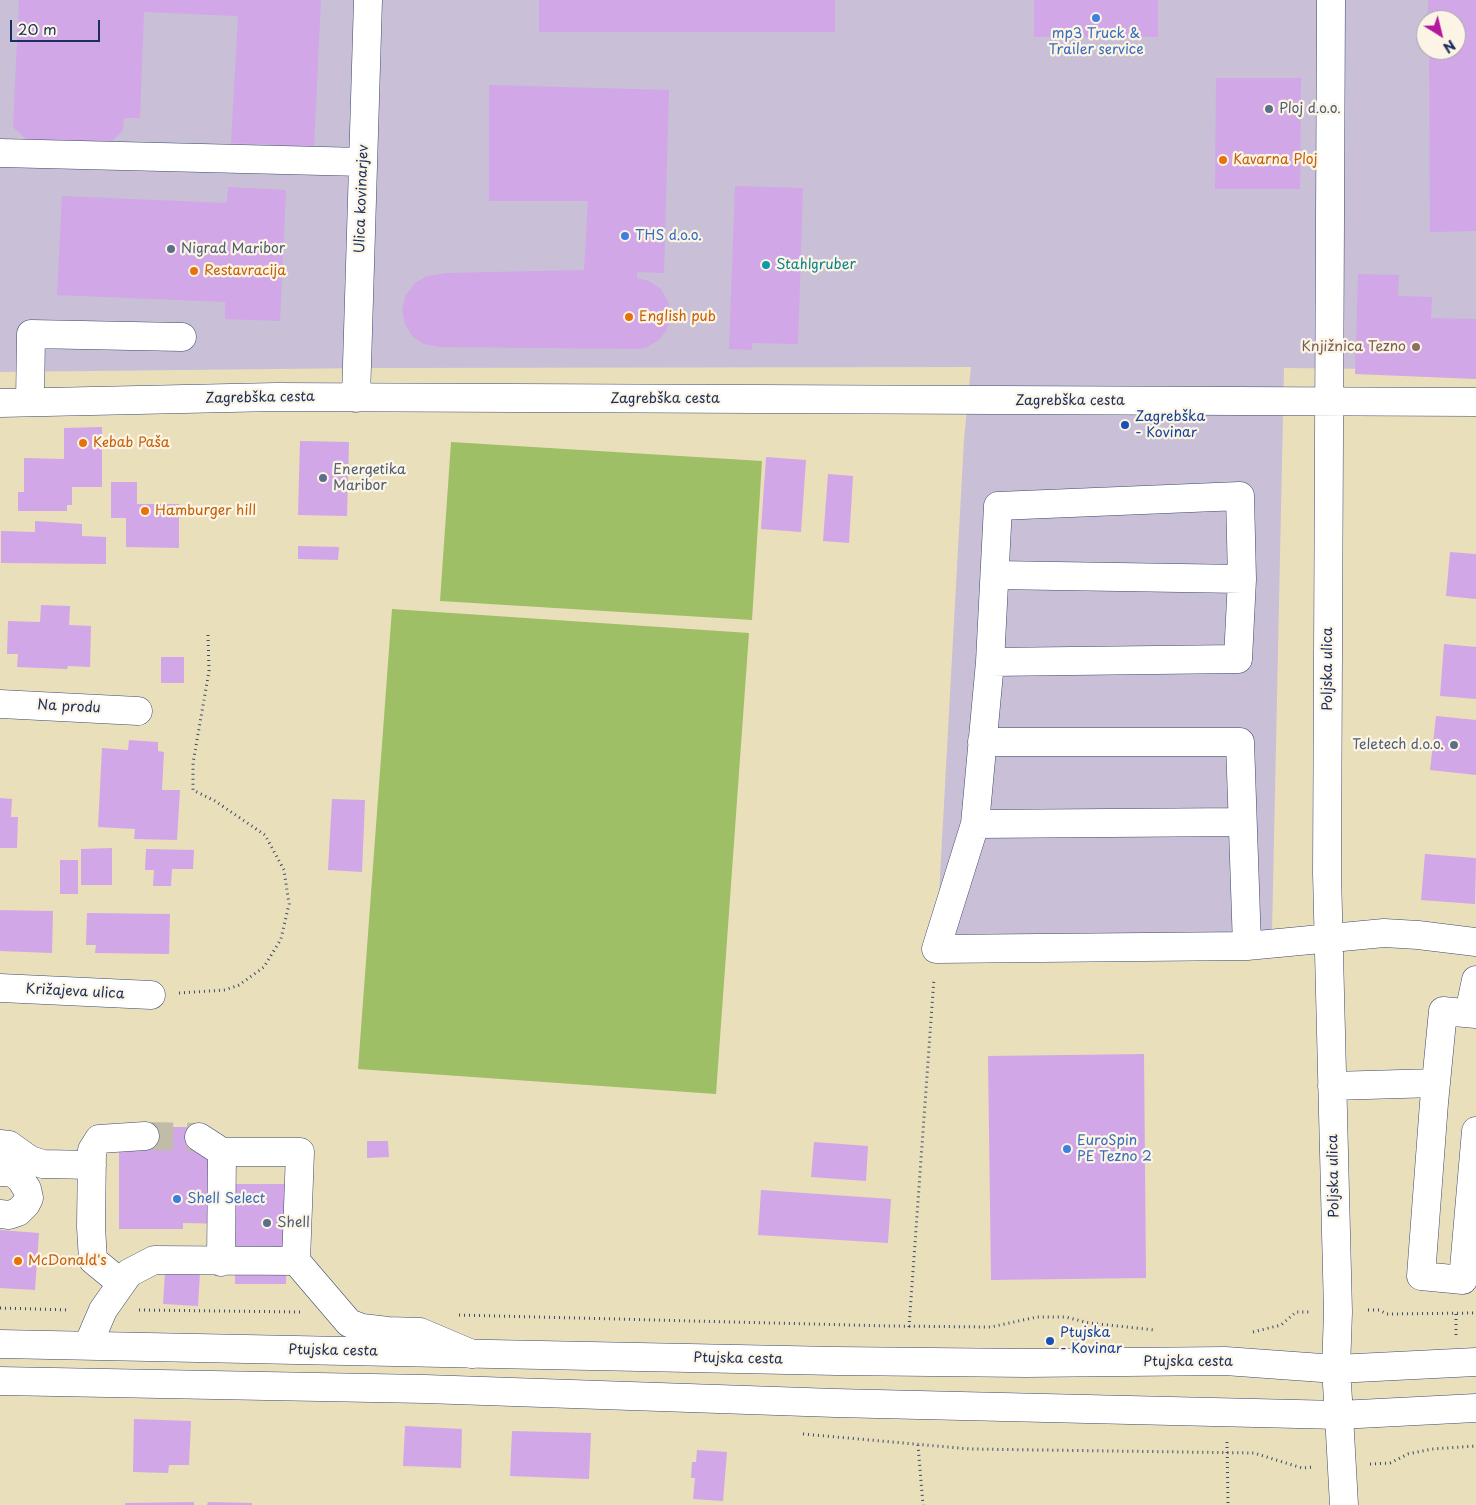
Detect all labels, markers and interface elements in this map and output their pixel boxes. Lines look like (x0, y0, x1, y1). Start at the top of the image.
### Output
scale bar (12, 10, 102, 42)
north arrow (1416, 10, 1466, 60)
marker: mp3 Truck & Trailer service (1090, 12, 1102, 24)
text: 20 m (18, 17, 57, 40)
place label: mp3 Truck & Trailer service (1048, 26, 1144, 58)
text: N (1439, 35, 1460, 58)
place label: Ploj d.o.o. (1279, 101, 1341, 117)
marker: Ploj d.o.o. (1263, 103, 1275, 115)
street label: Ulica kovinarjev (352, 144, 372, 254)
place label: Kavarna Ploj (1233, 152, 1317, 168)
marker: Kavarna Ploj (1217, 154, 1229, 166)
place label: THS d.o.o. (635, 228, 702, 244)
marker: THS d.o.o. (619, 230, 631, 242)
place label: Nigrad Maribor (181, 241, 285, 257)
marker: Nigrad Maribor (165, 243, 177, 255)
place label: Stahlgruber (776, 257, 856, 273)
marker: Stahlgruber (760, 259, 772, 271)
place label: Restavracija (204, 263, 286, 279)
marker: Restavracija (188, 265, 200, 277)
place label: English pub (639, 309, 716, 325)
marker: English pub (623, 311, 635, 323)
place label: Knjižnica Tezno (1301, 339, 1406, 355)
marker: Knjižnica Tezno (1410, 341, 1422, 353)
street label: Zagrebška cesta (205, 389, 315, 407)
street label: Zagrebška cesta (610, 391, 720, 407)
street label: Zagrebška cesta (1015, 393, 1125, 409)
place label: Zagrebška - Kovinar (1135, 409, 1205, 442)
marker: Zagrebška - Kovinar (1119, 419, 1131, 431)
place label: Kebab Paša (93, 435, 170, 451)
marker: Kebab Paša (77, 437, 89, 449)
place label: Energetika Maribor (333, 462, 406, 494)
marker: Energetika Maribor (317, 472, 329, 484)
place label: Hamburger hill (155, 503, 256, 519)
marker: Hamburger hill (139, 505, 151, 517)
street label: Poljska ulica (1320, 627, 1336, 711)
street label: Na produ (37, 697, 101, 717)
place label: Teletech d.o.o. (1352, 737, 1444, 753)
marker: Teletech d.o.o. (1448, 739, 1460, 751)
street label: Križajeva ulica (25, 981, 125, 1003)
place label: EuroSpin PE Tezno 2 (1077, 1133, 1152, 1166)
street label: Poljska ulica (1325, 1134, 1343, 1218)
marker: EuroSpin PE Tezno 2 (1061, 1143, 1073, 1155)
place label: Shell Select (187, 1191, 265, 1207)
marker: Shell Select (171, 1193, 183, 1205)
place label: Shell (277, 1215, 310, 1231)
marker: Shell (261, 1217, 273, 1229)
place label: McDonald's (28, 1253, 107, 1269)
marker: McDonald's (12, 1255, 24, 1267)
place label: Ptujska - Kovinar (1060, 1325, 1122, 1358)
marker: Ptujska - Kovinar (1044, 1335, 1056, 1347)
street label: Ptujska cesta (288, 1342, 378, 1360)
street label: Ptujska cesta (693, 1350, 783, 1368)
street label: Ptujska cesta (1143, 1354, 1233, 1370)

